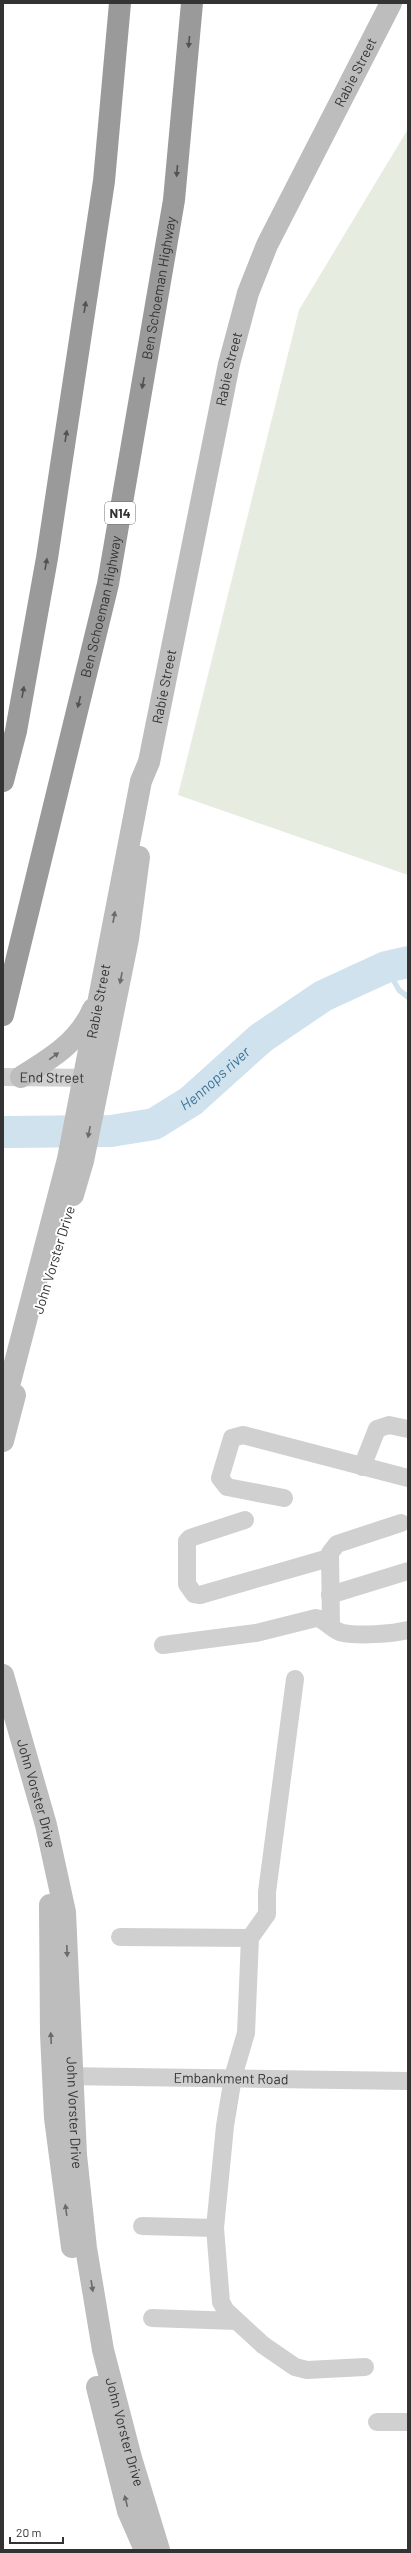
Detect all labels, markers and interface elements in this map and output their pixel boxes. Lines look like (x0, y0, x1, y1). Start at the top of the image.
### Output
street label: Rabie Street (330, 35, 380, 110)
one-way arrow (185, 36, 192, 48)
one-way arrow (173, 165, 180, 177)
street label: Ben Schoeman Highway (138, 215, 179, 361)
one-way arrow (82, 301, 88, 313)
street label: Rabie Street (212, 330, 245, 407)
one-way arrow (140, 376, 146, 389)
one-way arrow (63, 430, 69, 442)
road number: N14 (105, 502, 135, 524)
street label: Ben Schoeman Highway (77, 534, 124, 679)
one-way arrow (43, 558, 49, 571)
street label: Rabie Street (148, 648, 179, 725)
one-way arrow (20, 686, 26, 698)
one-way arrow (76, 696, 82, 708)
one-way arrow (111, 911, 117, 923)
street label: Rabie Street (82, 962, 113, 1040)
one-way arrow (117, 972, 123, 984)
water label: Hennops river (176, 1042, 254, 1114)
one-way arrow (48, 1052, 59, 1060)
street label: End Street (20, 1068, 84, 1086)
one-way arrow (86, 1126, 92, 1138)
street label: John Vorster Drive (29, 1204, 78, 1316)
street label: John Vorster Drive (14, 1737, 60, 1849)
one-way arrow (63, 1945, 70, 1957)
one-way arrow (48, 2031, 54, 2044)
street label: John Vorster Drive (64, 2056, 86, 2170)
street label: Embankment Road (173, 2069, 289, 2087)
one-way arrow (63, 2204, 69, 2217)
one-way arrow (90, 2280, 96, 2292)
street label: John Vorster Drive (102, 2375, 148, 2488)
one-way arrow (123, 2494, 129, 2506)
scale bar (10, 2519, 63, 2545)
text: 20 m (16, 2525, 42, 2539)

